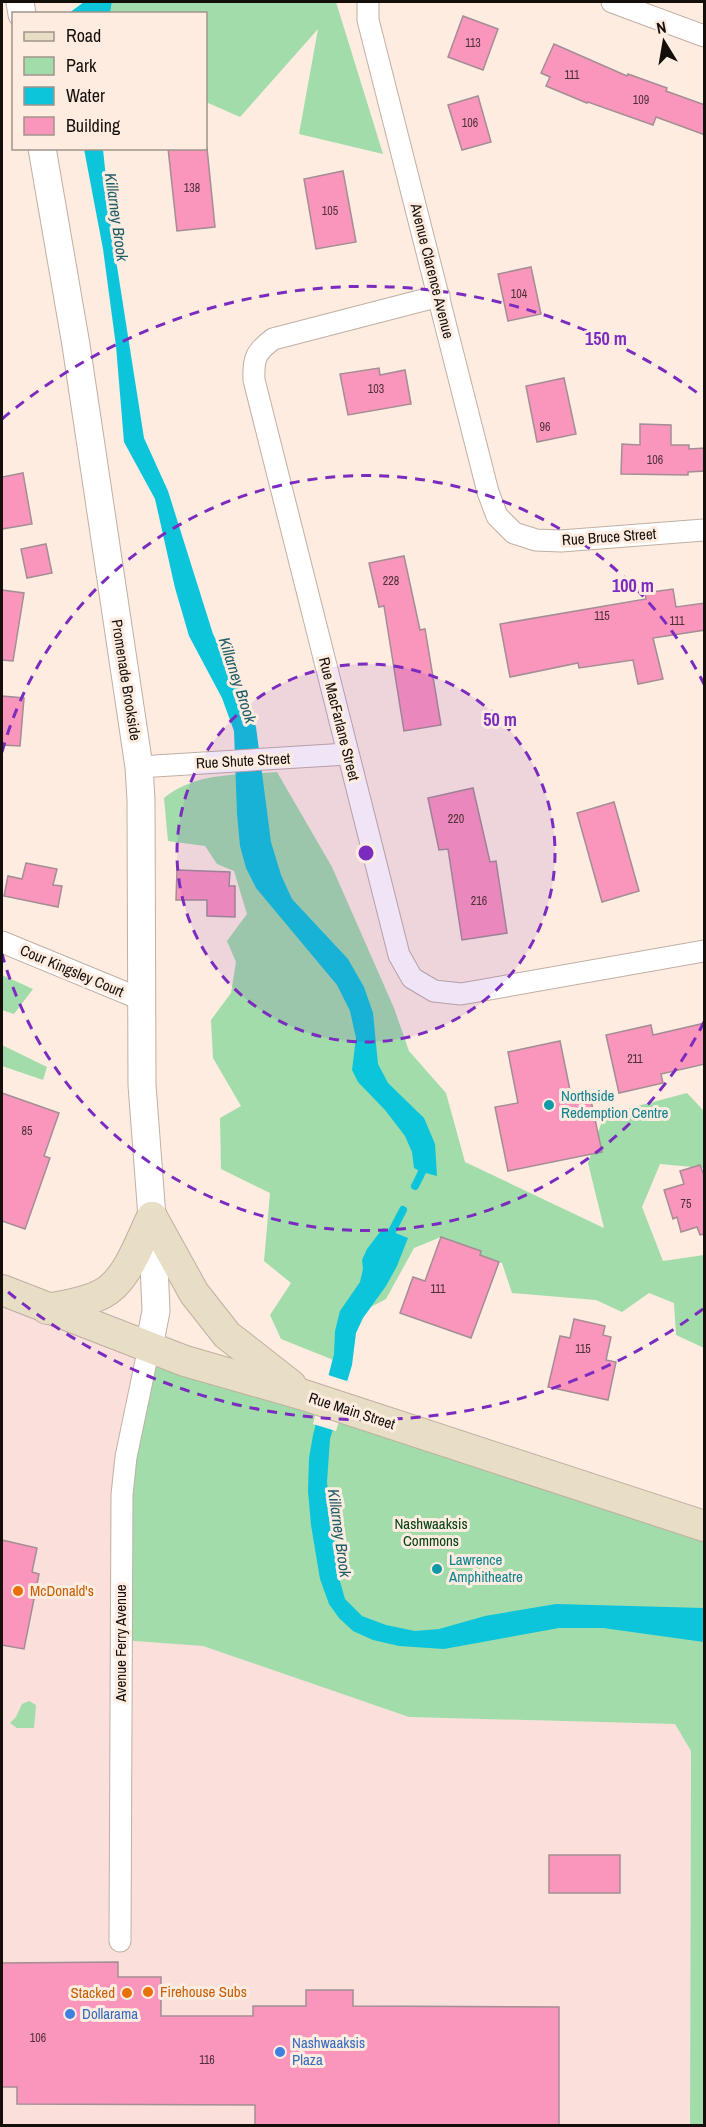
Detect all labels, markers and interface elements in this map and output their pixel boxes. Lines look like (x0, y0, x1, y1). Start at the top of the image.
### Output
legend (12, 12, 207, 150)
north arrow (634, 12, 694, 72)
text: N (654, 16, 668, 39)
text: Road (66, 23, 101, 48)
house number: 113 (465, 35, 481, 51)
text: Park (66, 53, 97, 78)
house number: 111 (565, 67, 580, 83)
text: Water (66, 83, 105, 108)
house number: 109 (633, 92, 649, 108)
text: Building (66, 113, 121, 138)
house number: 106 (462, 115, 478, 131)
water label: Killarney Brook (100, 171, 134, 263)
house number: 138 (184, 180, 200, 196)
street label: Avenue Clarence Avenue (405, 200, 459, 341)
house number: 105 (322, 203, 339, 219)
house number: 104 (511, 286, 528, 302)
text: 150 m (585, 326, 627, 351)
house number: 103 (368, 381, 384, 397)
house number: 96 (540, 419, 550, 435)
house number: 106 (647, 452, 663, 468)
street label: Rue Bruce Street (561, 523, 657, 550)
house number: 228 (383, 573, 399, 589)
text: 100 m (612, 573, 654, 598)
house number: 115 (594, 608, 610, 624)
house number: 111 (670, 613, 685, 629)
street label: Promenade Brookside (107, 618, 146, 742)
water label: Killarney Brook (214, 634, 262, 726)
street label: Rue MacFarlane Street (314, 655, 365, 783)
text: 50 m (483, 707, 517, 732)
street label: Rue Shute Street (195, 748, 291, 773)
house number: 220 (448, 811, 464, 827)
centre of rings (356, 843, 376, 863)
house number: 216 (471, 893, 487, 909)
street label: Cour Kingsley Court (17, 939, 128, 1002)
house number: 211 (627, 1051, 643, 1067)
place label: Northside Redemption Centre (561, 1085, 669, 1123)
marker: Northside Redemption Centre (542, 1098, 556, 1112)
house number: 85 (22, 1123, 33, 1139)
house number: 75 (681, 1196, 692, 1212)
house number: 111 (431, 1281, 446, 1297)
house number: 115 (575, 1341, 591, 1357)
street label: Rue Main Street (306, 1387, 399, 1435)
water label: Killarney Brook (323, 1487, 357, 1579)
park label: Nashwaaksis Commons (394, 1513, 468, 1551)
place label: Lawrence Amphitheatre (448, 1549, 523, 1587)
marker: Lawrence Amphitheatre (430, 1562, 444, 1576)
place label: McDonald's (30, 1580, 94, 1601)
marker: McDonald's (11, 1584, 25, 1598)
street label: Avenue Ferry Avenue (110, 1584, 131, 1703)
place label: Firehouse Subs (160, 1981, 247, 2002)
place label: Stacked (71, 1982, 115, 2003)
marker: Firehouse Subs (141, 1985, 155, 1999)
marker: Stacked (120, 1986, 134, 2000)
place label: Dollarama (82, 2003, 138, 2024)
marker: Dollarama (63, 2007, 77, 2021)
house number: 106 (30, 2030, 46, 2046)
place label: Nashwaaksis Plaza (292, 2032, 365, 2070)
marker: Nashwaaksis Plaza (273, 2045, 287, 2059)
house number: 116 (199, 2052, 215, 2068)

